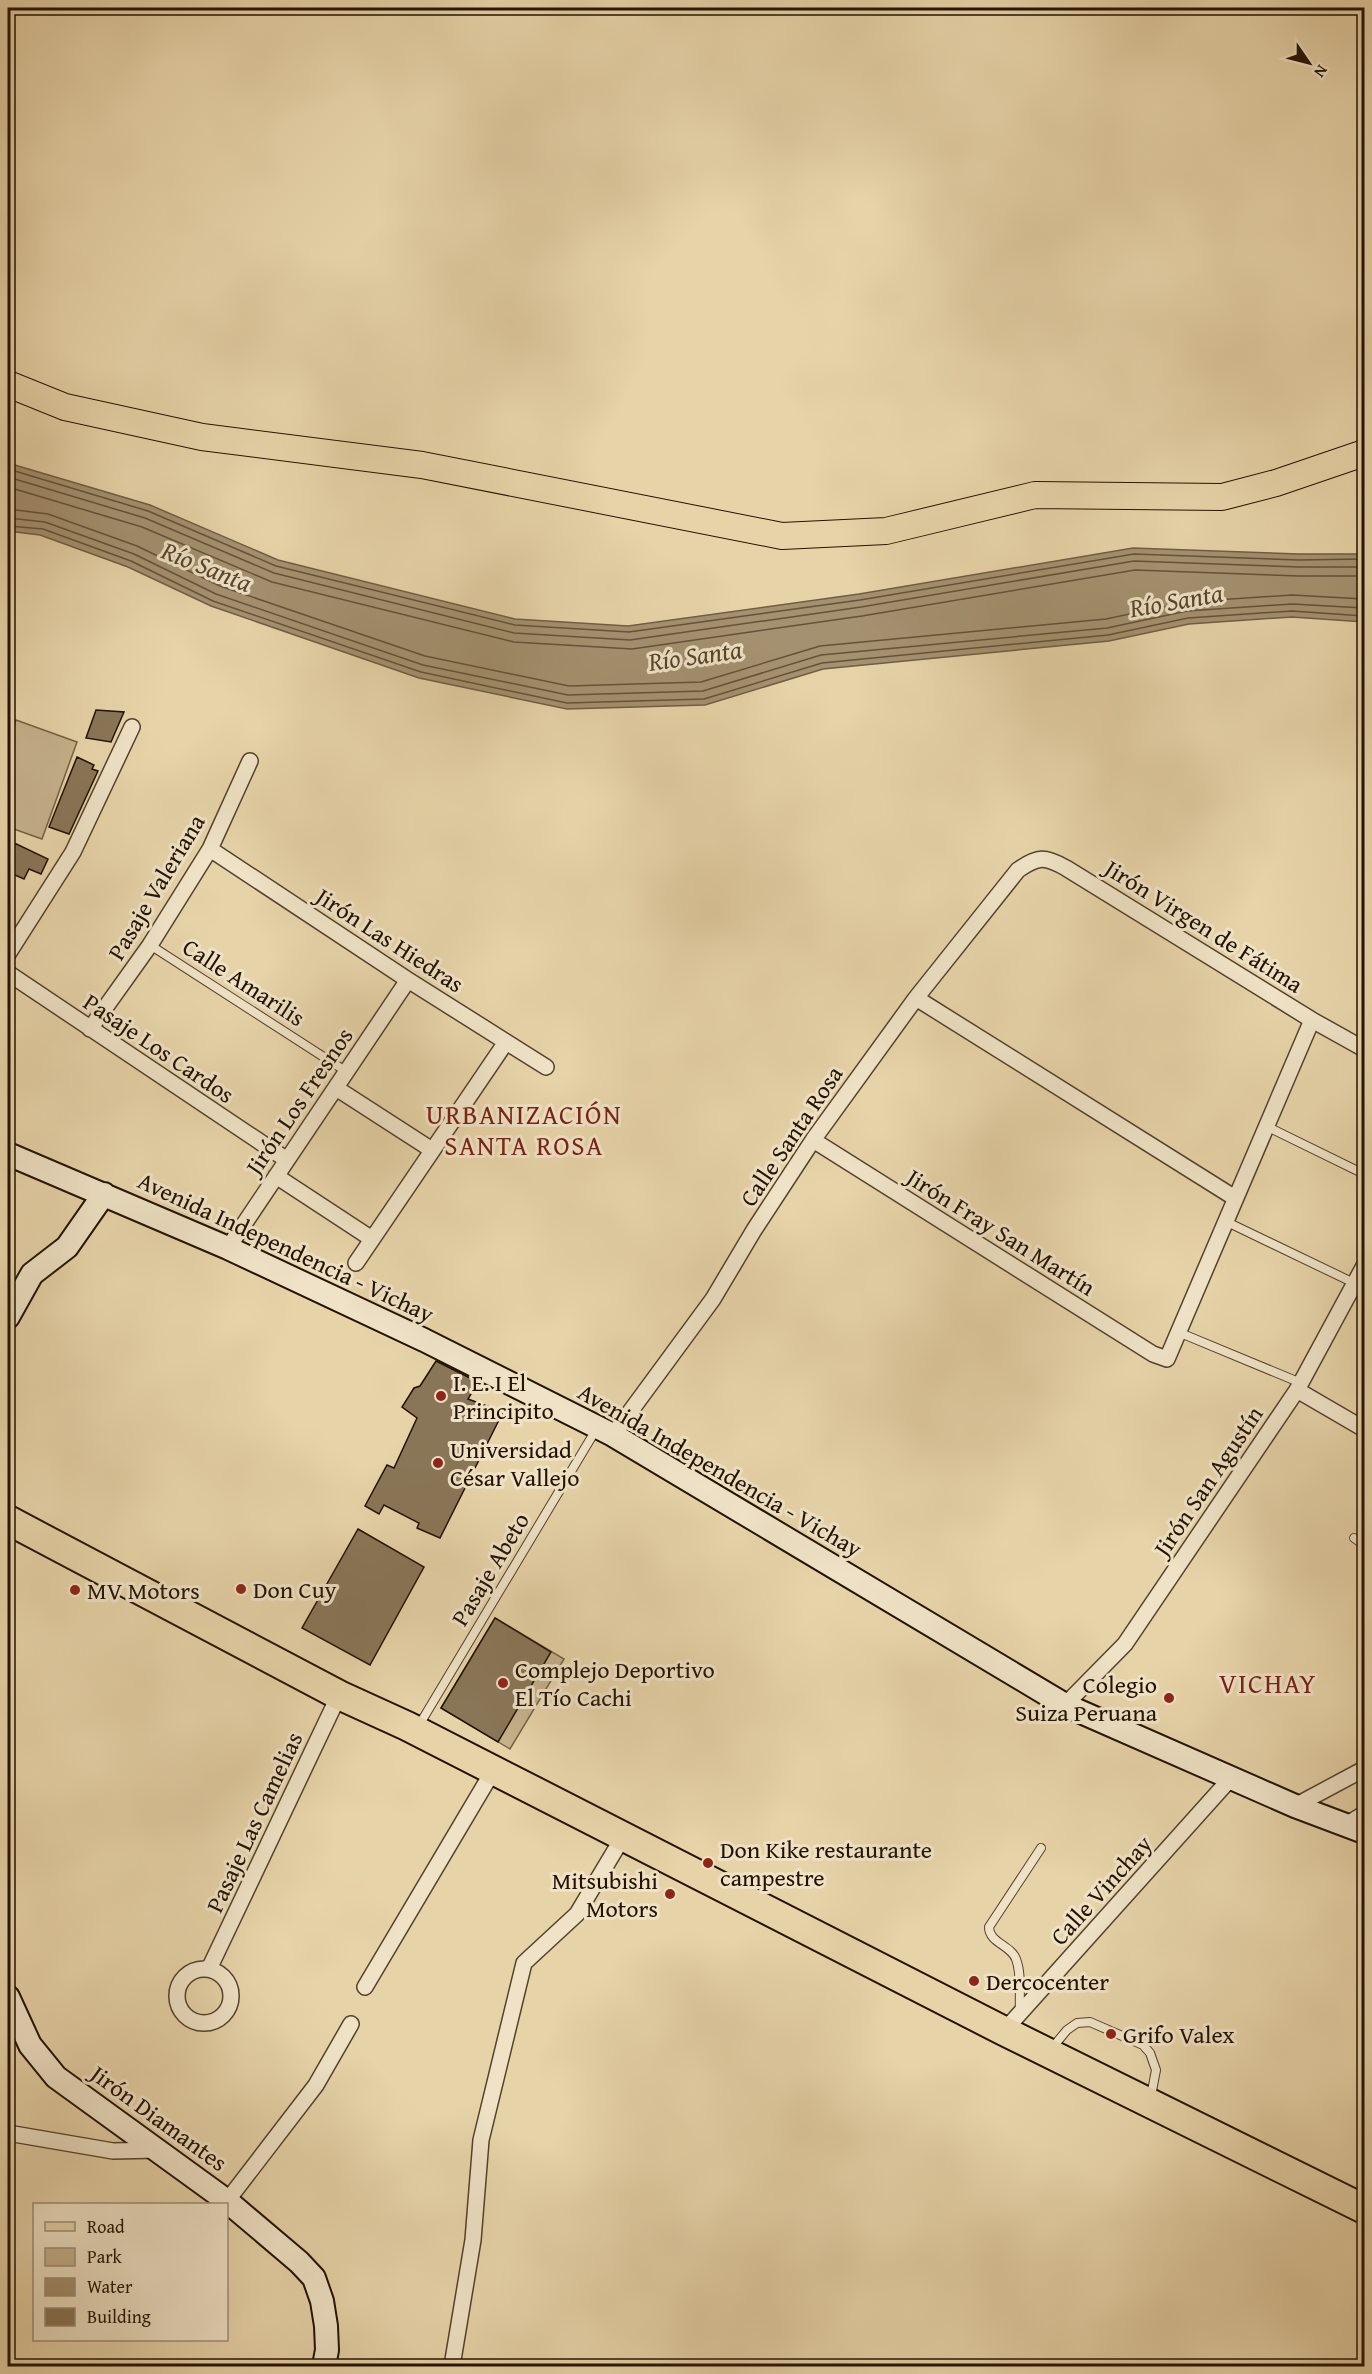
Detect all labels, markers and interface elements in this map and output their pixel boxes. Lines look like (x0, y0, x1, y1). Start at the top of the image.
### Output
north arrow (1279, 33, 1339, 93)
text: N (1308, 60, 1334, 83)
water label: Río Santa (155, 530, 258, 602)
water label: Río Santa (1125, 573, 1226, 628)
water label: Río Santa (645, 629, 744, 681)
street label: Pasaje Valeriana (99, 807, 214, 967)
street label: Jirón Virgen de Fátima (1095, 849, 1311, 1002)
street label: Jirón Las Hiedras (307, 877, 471, 1001)
street label: Calle Amarilis (176, 929, 312, 1035)
street label: Pasaje Los Cardos (76, 984, 242, 1112)
street label: Jirón Los Fresnos (235, 1020, 361, 1184)
street label: Calle Santa Rosa (731, 1058, 851, 1213)
district label: URBANIZACIÓN SANTA ROSA (426, 1094, 622, 1165)
street label: Jirón Fray San Martín (897, 1158, 1103, 1304)
street label: Avenida Independencia - Vichay (132, 1163, 440, 1331)
place label: I. E. I El Principito (453, 1365, 554, 1428)
street label: Avenida Independencia - Vichay (571, 1374, 869, 1566)
marker: I. E. I El Principito (434, 1389, 448, 1403)
street label: Jirón San Agustín (1143, 1398, 1272, 1566)
place label: Universidad César Vallejo (450, 1432, 579, 1495)
marker: Universidad César Vallejo (431, 1456, 445, 1470)
street label: Pasaje Abeto (442, 1506, 538, 1632)
place label: Don Cuy (253, 1572, 337, 1607)
place label: MV Motors (87, 1573, 200, 1608)
marker: Don Cuy (234, 1582, 248, 1596)
marker: MV Motors (68, 1583, 82, 1597)
place label: Complejo Deportivo El Tío Cachi (515, 1652, 715, 1715)
district label: VICHAY (1219, 1663, 1317, 1703)
place label: Colegio Suiza Peruana (1015, 1667, 1158, 1730)
marker: Complejo Deportivo El Tío Cachi (496, 1676, 510, 1690)
marker: Colegio Suiza Peruana (1162, 1691, 1176, 1705)
street label: Pasaje Las Camelias (197, 1726, 311, 1918)
street label: Calle Vinchay (1042, 1827, 1160, 1953)
place label: Don Kike restaurante campestre (720, 1832, 932, 1895)
marker: Don Kike restaurante campestre (701, 1856, 715, 1870)
place label: Mitsubishi Motors (552, 1863, 658, 1926)
marker: Mitsubishi Motors (663, 1887, 677, 1901)
place label: Dercocenter (986, 1964, 1109, 1999)
marker: Dercocenter (967, 1974, 981, 1988)
place label: Grifo Valex (1123, 2017, 1235, 2052)
marker: Grifo Valex (1104, 2027, 1118, 2041)
street label: Jirón Diamantes (81, 2055, 235, 2180)
legend (33, 2203, 228, 2341)
text: Road (87, 2213, 125, 2240)
text: Park (87, 2243, 123, 2270)
text: Water (87, 2273, 133, 2300)
text: Building (87, 2303, 151, 2330)

